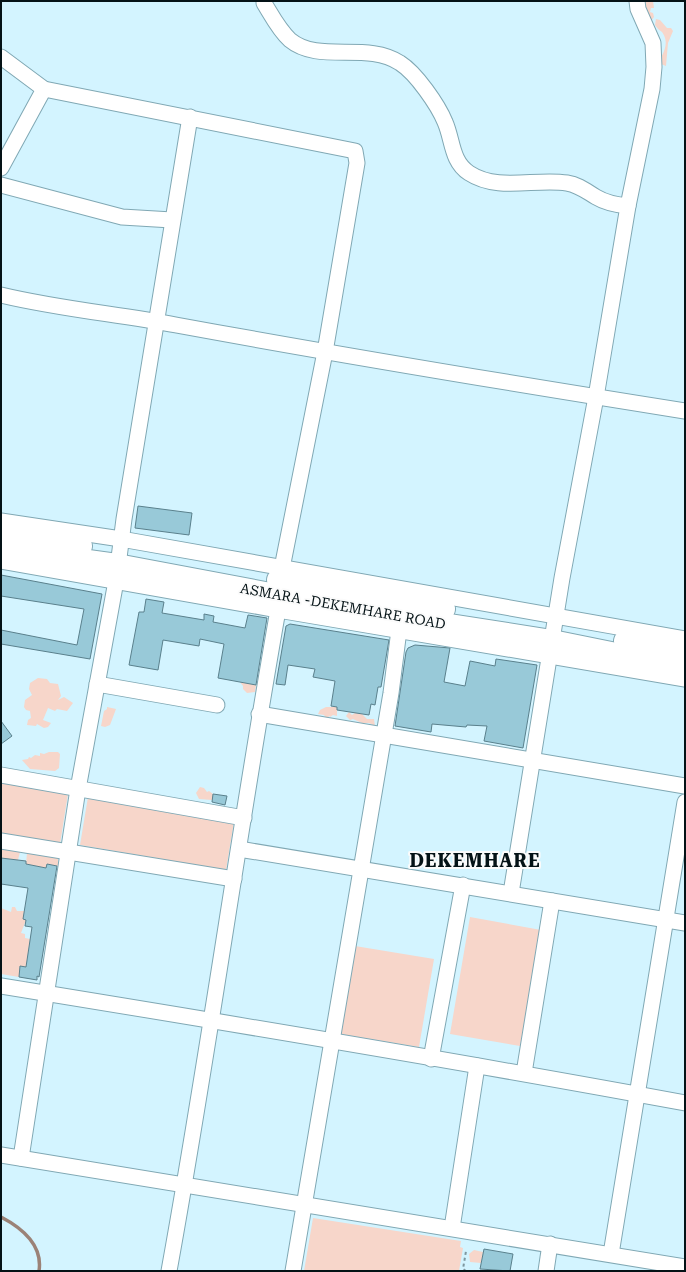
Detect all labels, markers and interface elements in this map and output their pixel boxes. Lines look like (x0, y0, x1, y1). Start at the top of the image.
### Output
street label: ASMARA -DEKEMHARE ROAD (239, 580, 447, 632)
district label: DEKEMHARE (409, 850, 541, 871)

